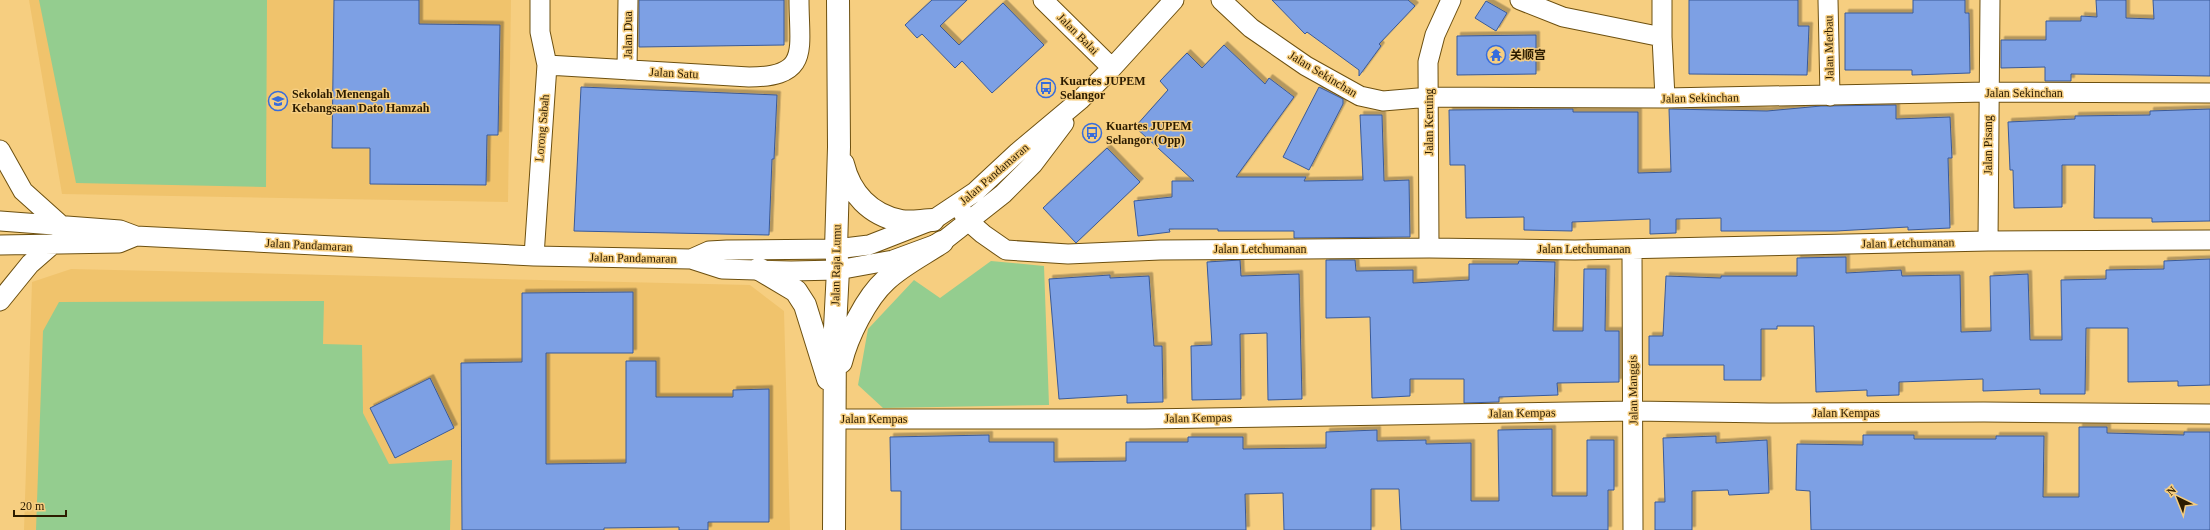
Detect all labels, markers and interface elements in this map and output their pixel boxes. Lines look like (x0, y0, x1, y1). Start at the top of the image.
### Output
street label: Jalan Balai (1054, 10, 1102, 58)
street label: Jalan Dua (621, 11, 635, 59)
street label: Jalan Merbau (1821, 15, 1837, 81)
temple icon: 关顺宫 (1485, 44, 1507, 66)
street label: Jalan Sekinchan (1286, 48, 1360, 100)
place label: 关顺宫 (1510, 48, 1546, 62)
street label: Jalan Satu (649, 65, 699, 81)
place label: Kuartes JUPEM Selangor (1060, 74, 1146, 102)
bus stop icon: Kuartes JUPEM Selangor (1035, 77, 1057, 99)
street label: Jalan Sekinchan (1985, 86, 2063, 100)
place label: Sekolah Menengah Kebangsaan Dato Hamzah (292, 87, 430, 115)
street label: Jalan Keruing (1422, 89, 1436, 155)
school or university icon: Sekolah Menengah Kebangsaan Dato Hamzah (267, 90, 289, 112)
street label: Jalan Sekinchan (1661, 90, 1739, 106)
street label: Lorong Sabah (532, 94, 552, 162)
street label: Jalan Pisang (1981, 115, 1995, 175)
place label: Kuartes JUPEM Selangor (Opp) (1106, 119, 1192, 147)
bus stop icon: Kuartes JUPEM Selangor (Opp) (1081, 122, 1103, 144)
street label: Jalan Pandamaran (957, 140, 1031, 208)
street label: Jalan Raja Lumu (828, 224, 844, 306)
street label: Jalan Letchumanan (1861, 235, 1955, 251)
street label: Jalan Pandamaran (265, 236, 353, 254)
street label: Jalan Letchumanan (1214, 242, 1306, 256)
street label: Jalan Letchumanan (1538, 242, 1630, 256)
street label: Jalan Pandamaran (589, 250, 677, 266)
street label: Jalan Manggis (1625, 355, 1641, 425)
street label: Jalan Kempas (1488, 405, 1556, 421)
street label: Jalan Kempas (1813, 406, 1880, 420)
street label: Jalan Kempas (1164, 410, 1232, 426)
street label: Jalan Kempas (841, 412, 908, 426)
north arrow (2158, 478, 2198, 518)
text: N (2164, 484, 2178, 498)
scale bar (14, 492, 66, 518)
text: 20 m (20, 499, 45, 513)

